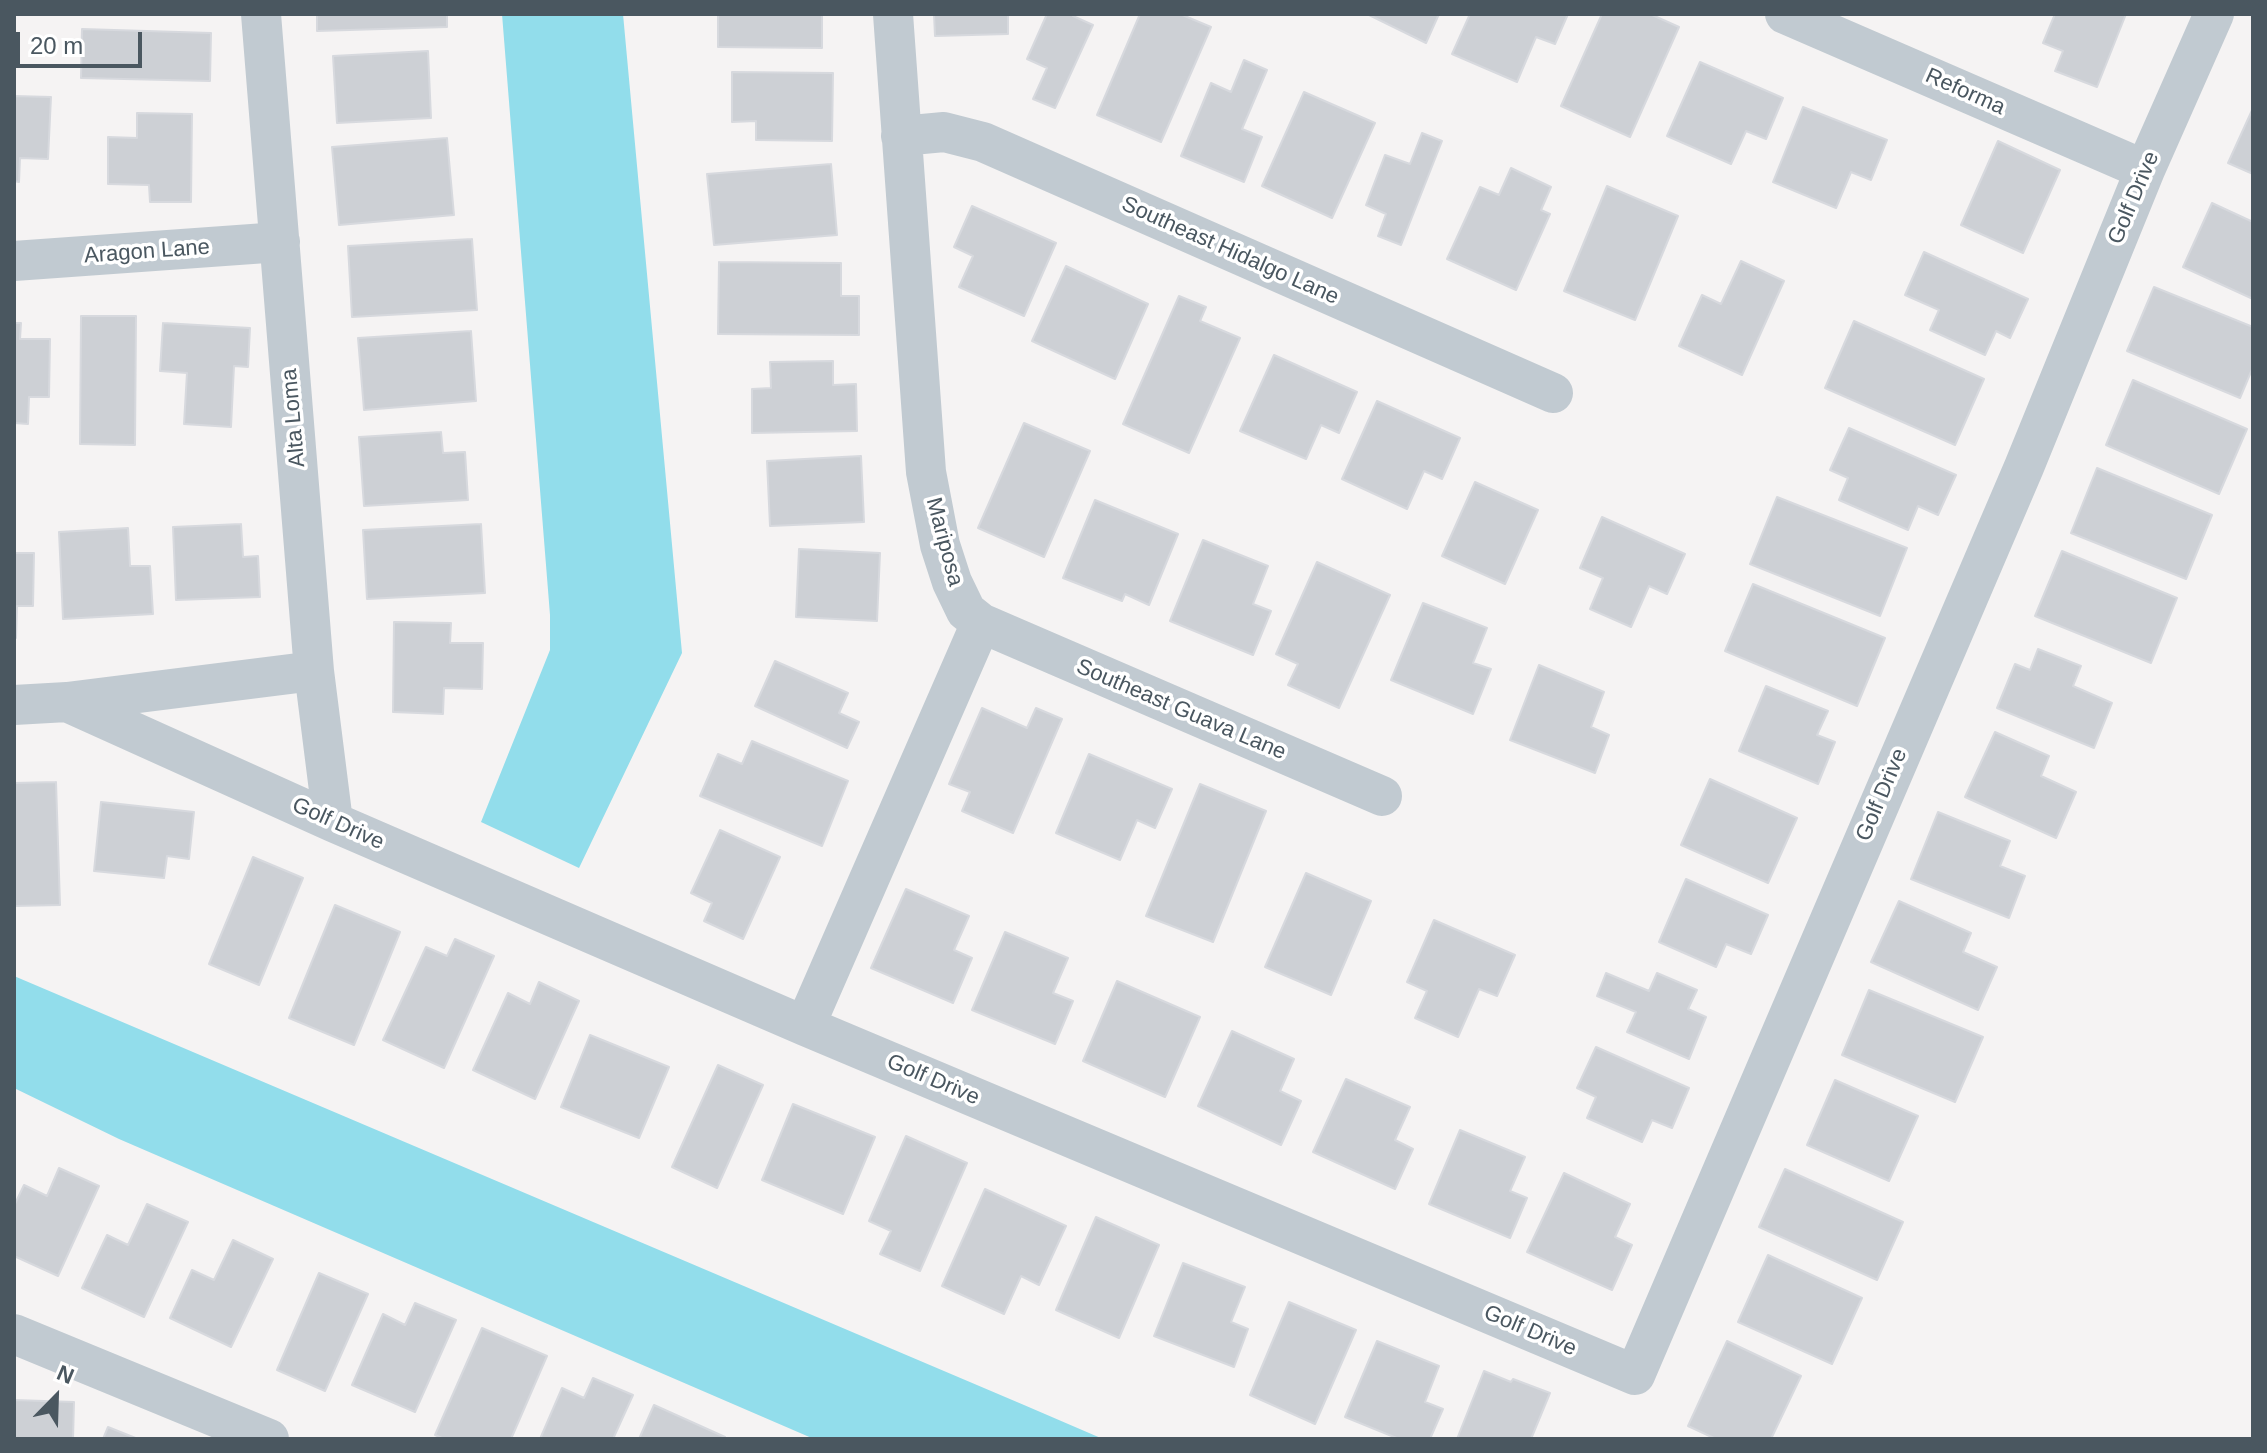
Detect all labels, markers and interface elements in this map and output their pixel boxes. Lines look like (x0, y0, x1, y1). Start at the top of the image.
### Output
scale bar (20, 16, 146, 66)
text: 20 m (30, 32, 83, 59)
street label: Reforma (1921, 63, 2009, 121)
street label: Golf Drive (2103, 148, 2165, 248)
street label: Southeast Hidalgo Lane (1117, 191, 1343, 311)
street label: Aragon Lane (83, 234, 211, 270)
street label: Alta Loma (277, 368, 311, 468)
street label: Mariposa (920, 495, 968, 589)
street label: Southeast Guava Lane (1072, 654, 1290, 766)
street label: Golf Drive (1851, 745, 1913, 845)
street label: Golf Drive (288, 792, 388, 856)
street label: Golf Drive (883, 1049, 983, 1111)
street label: Golf Drive (1480, 1300, 1580, 1362)
north arrow (16, 1357, 96, 1437)
text: N (53, 1360, 78, 1389)

